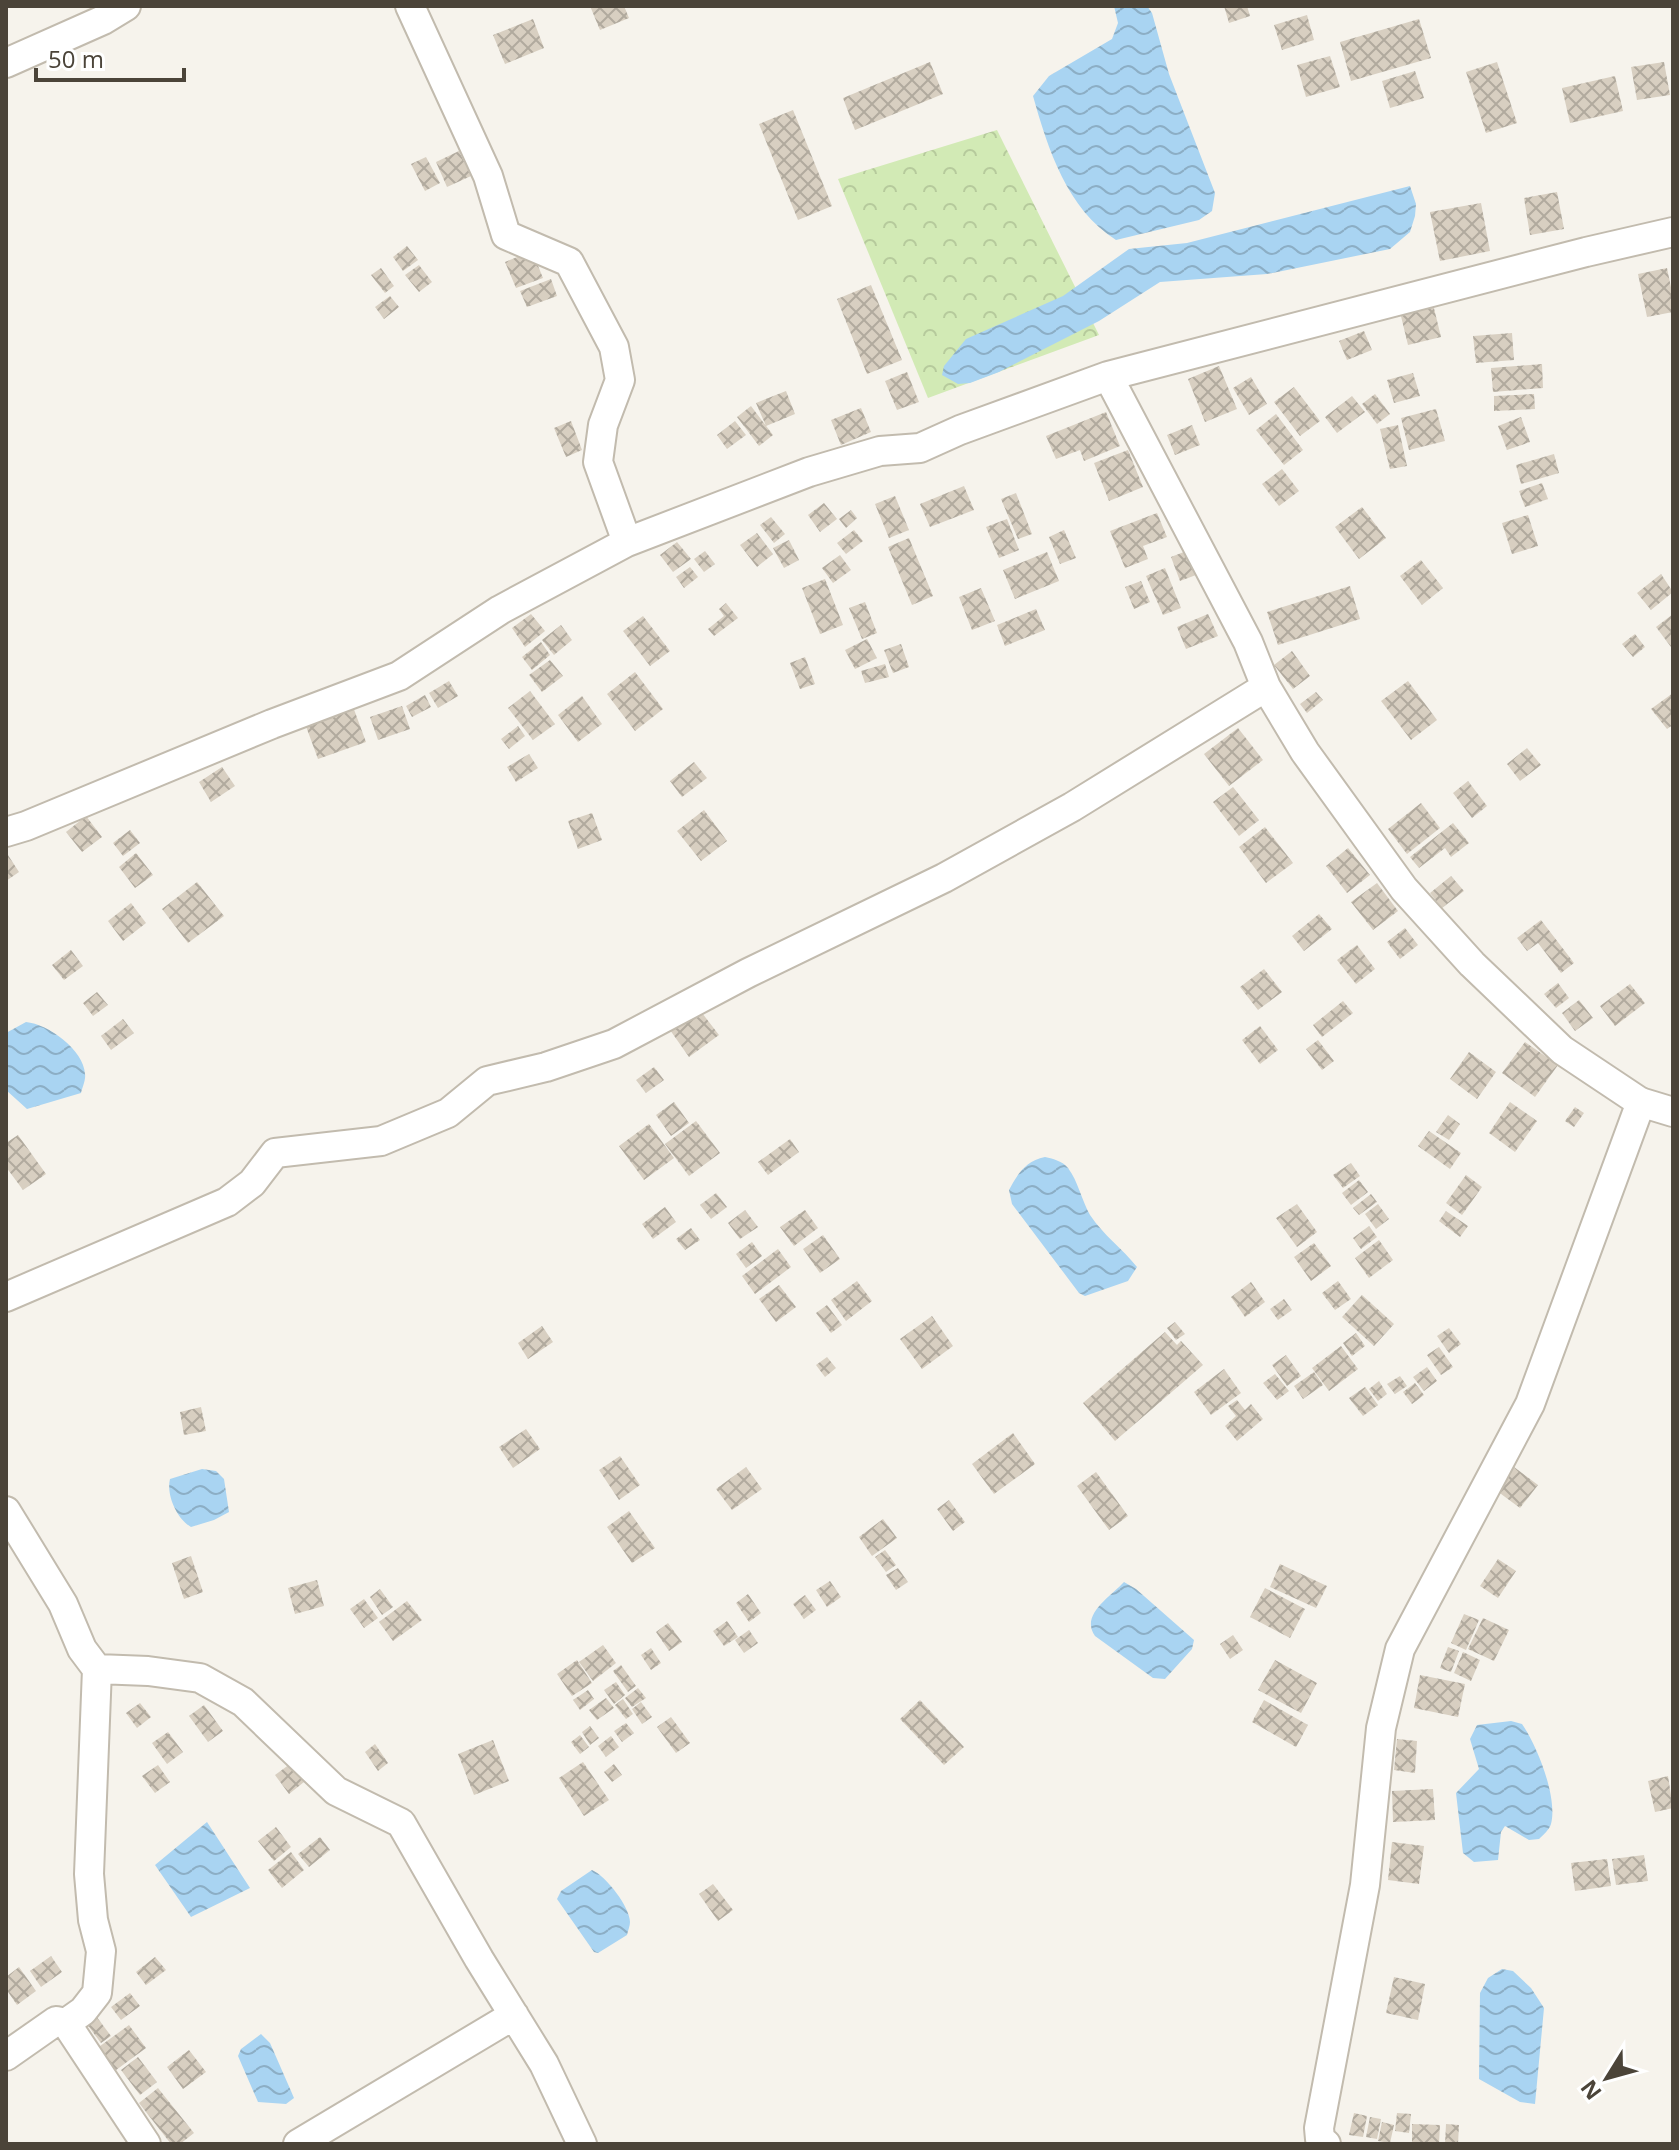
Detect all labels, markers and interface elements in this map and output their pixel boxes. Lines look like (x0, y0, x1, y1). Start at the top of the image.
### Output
scale bar (36, 32, 184, 82)
text: 50 m (48, 42, 104, 75)
north arrow (1567, 2038, 1647, 2118)
text: N (1573, 2074, 1608, 2107)

